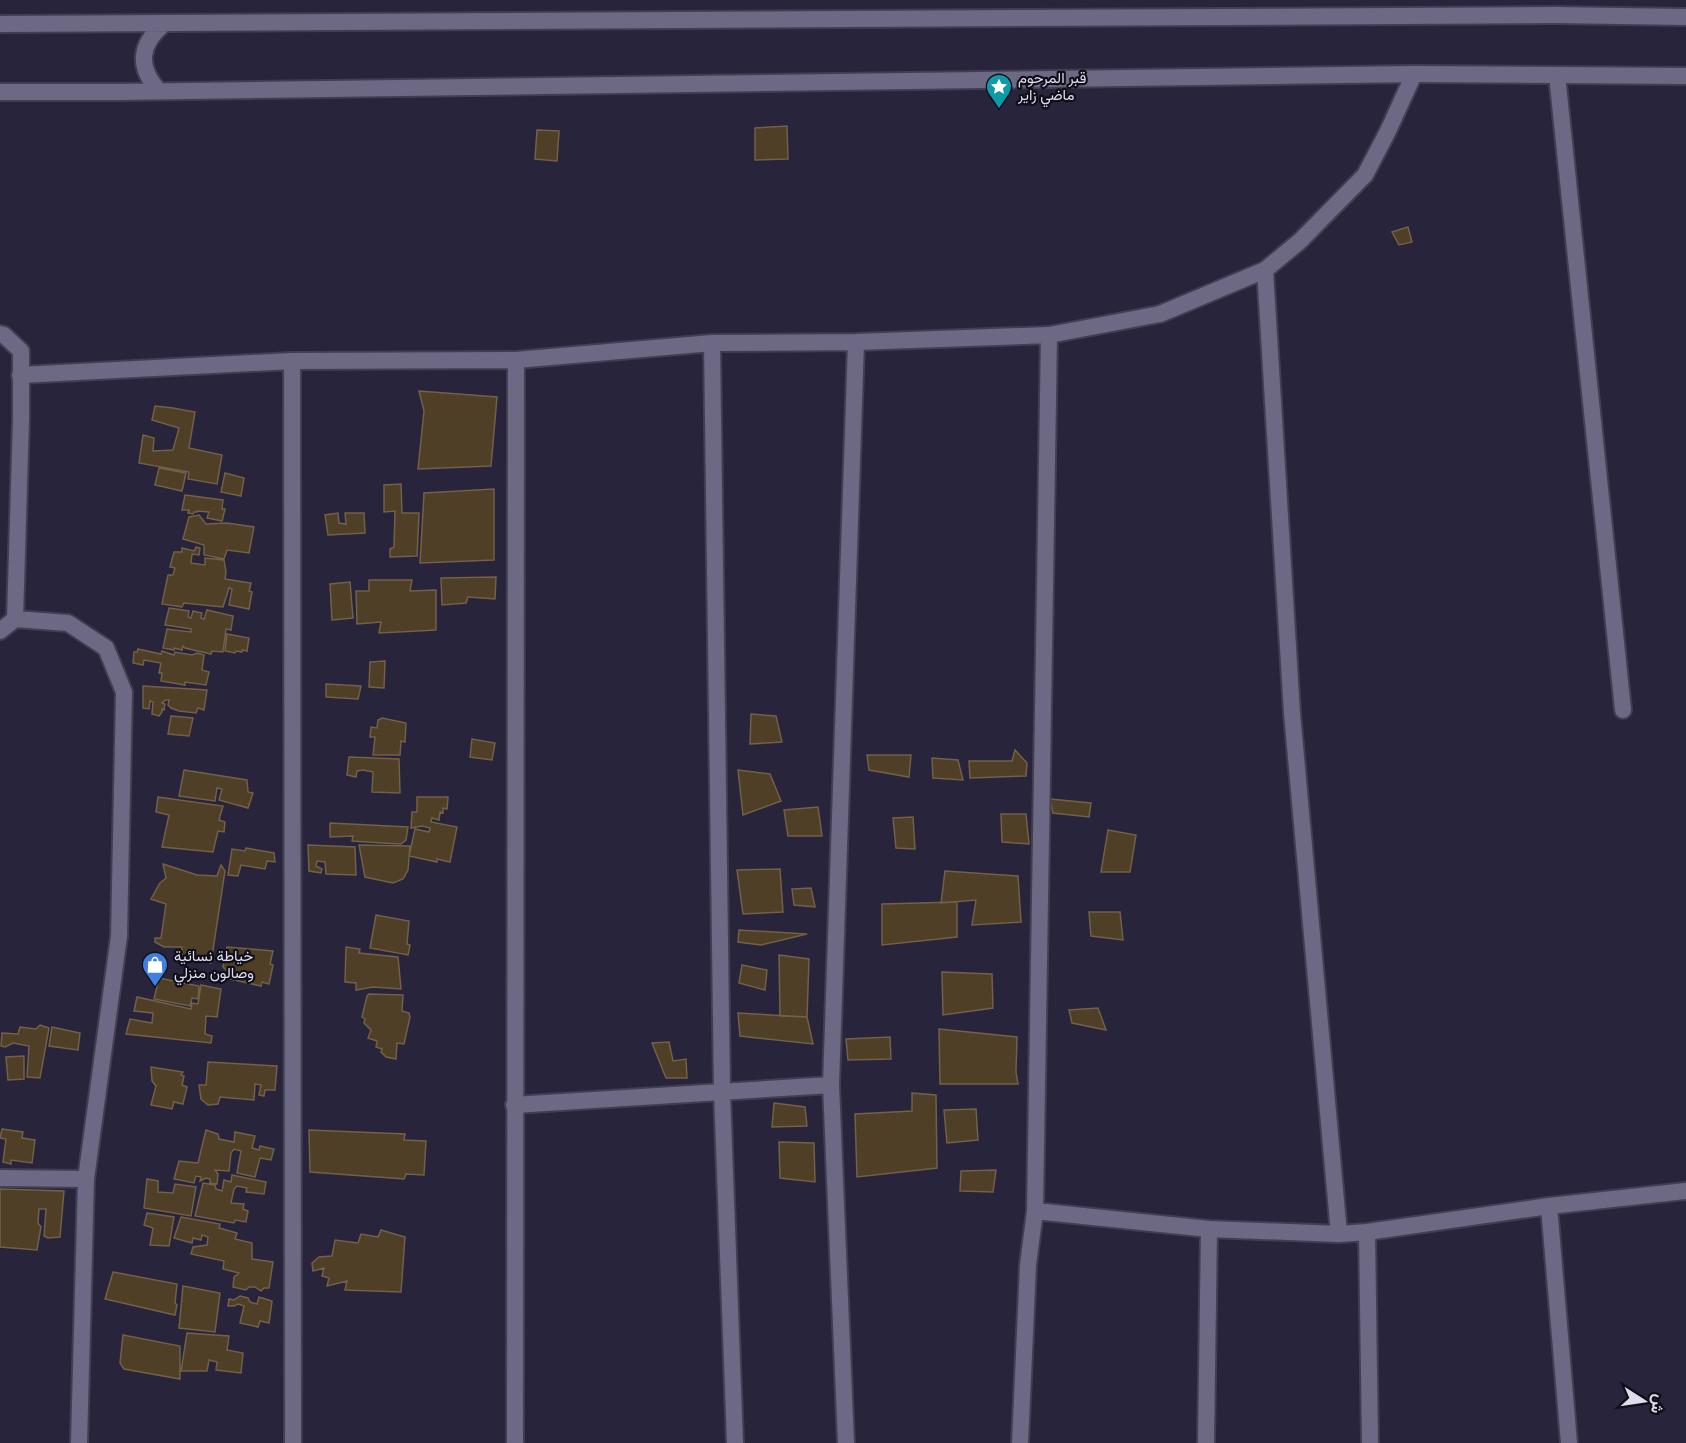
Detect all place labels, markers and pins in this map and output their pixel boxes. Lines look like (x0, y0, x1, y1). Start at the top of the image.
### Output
place label: قبر المرحوم ماضي زاير (1017, 70, 1086, 108)
place icon: قبر المرحوم ماضي زاير (984, 72, 1014, 110)
place label: خياطة نسائية وصالون منزلي (174, 948, 254, 986)
shop icon: خياطة نسائية وصالون منزلي (140, 950, 170, 988)

